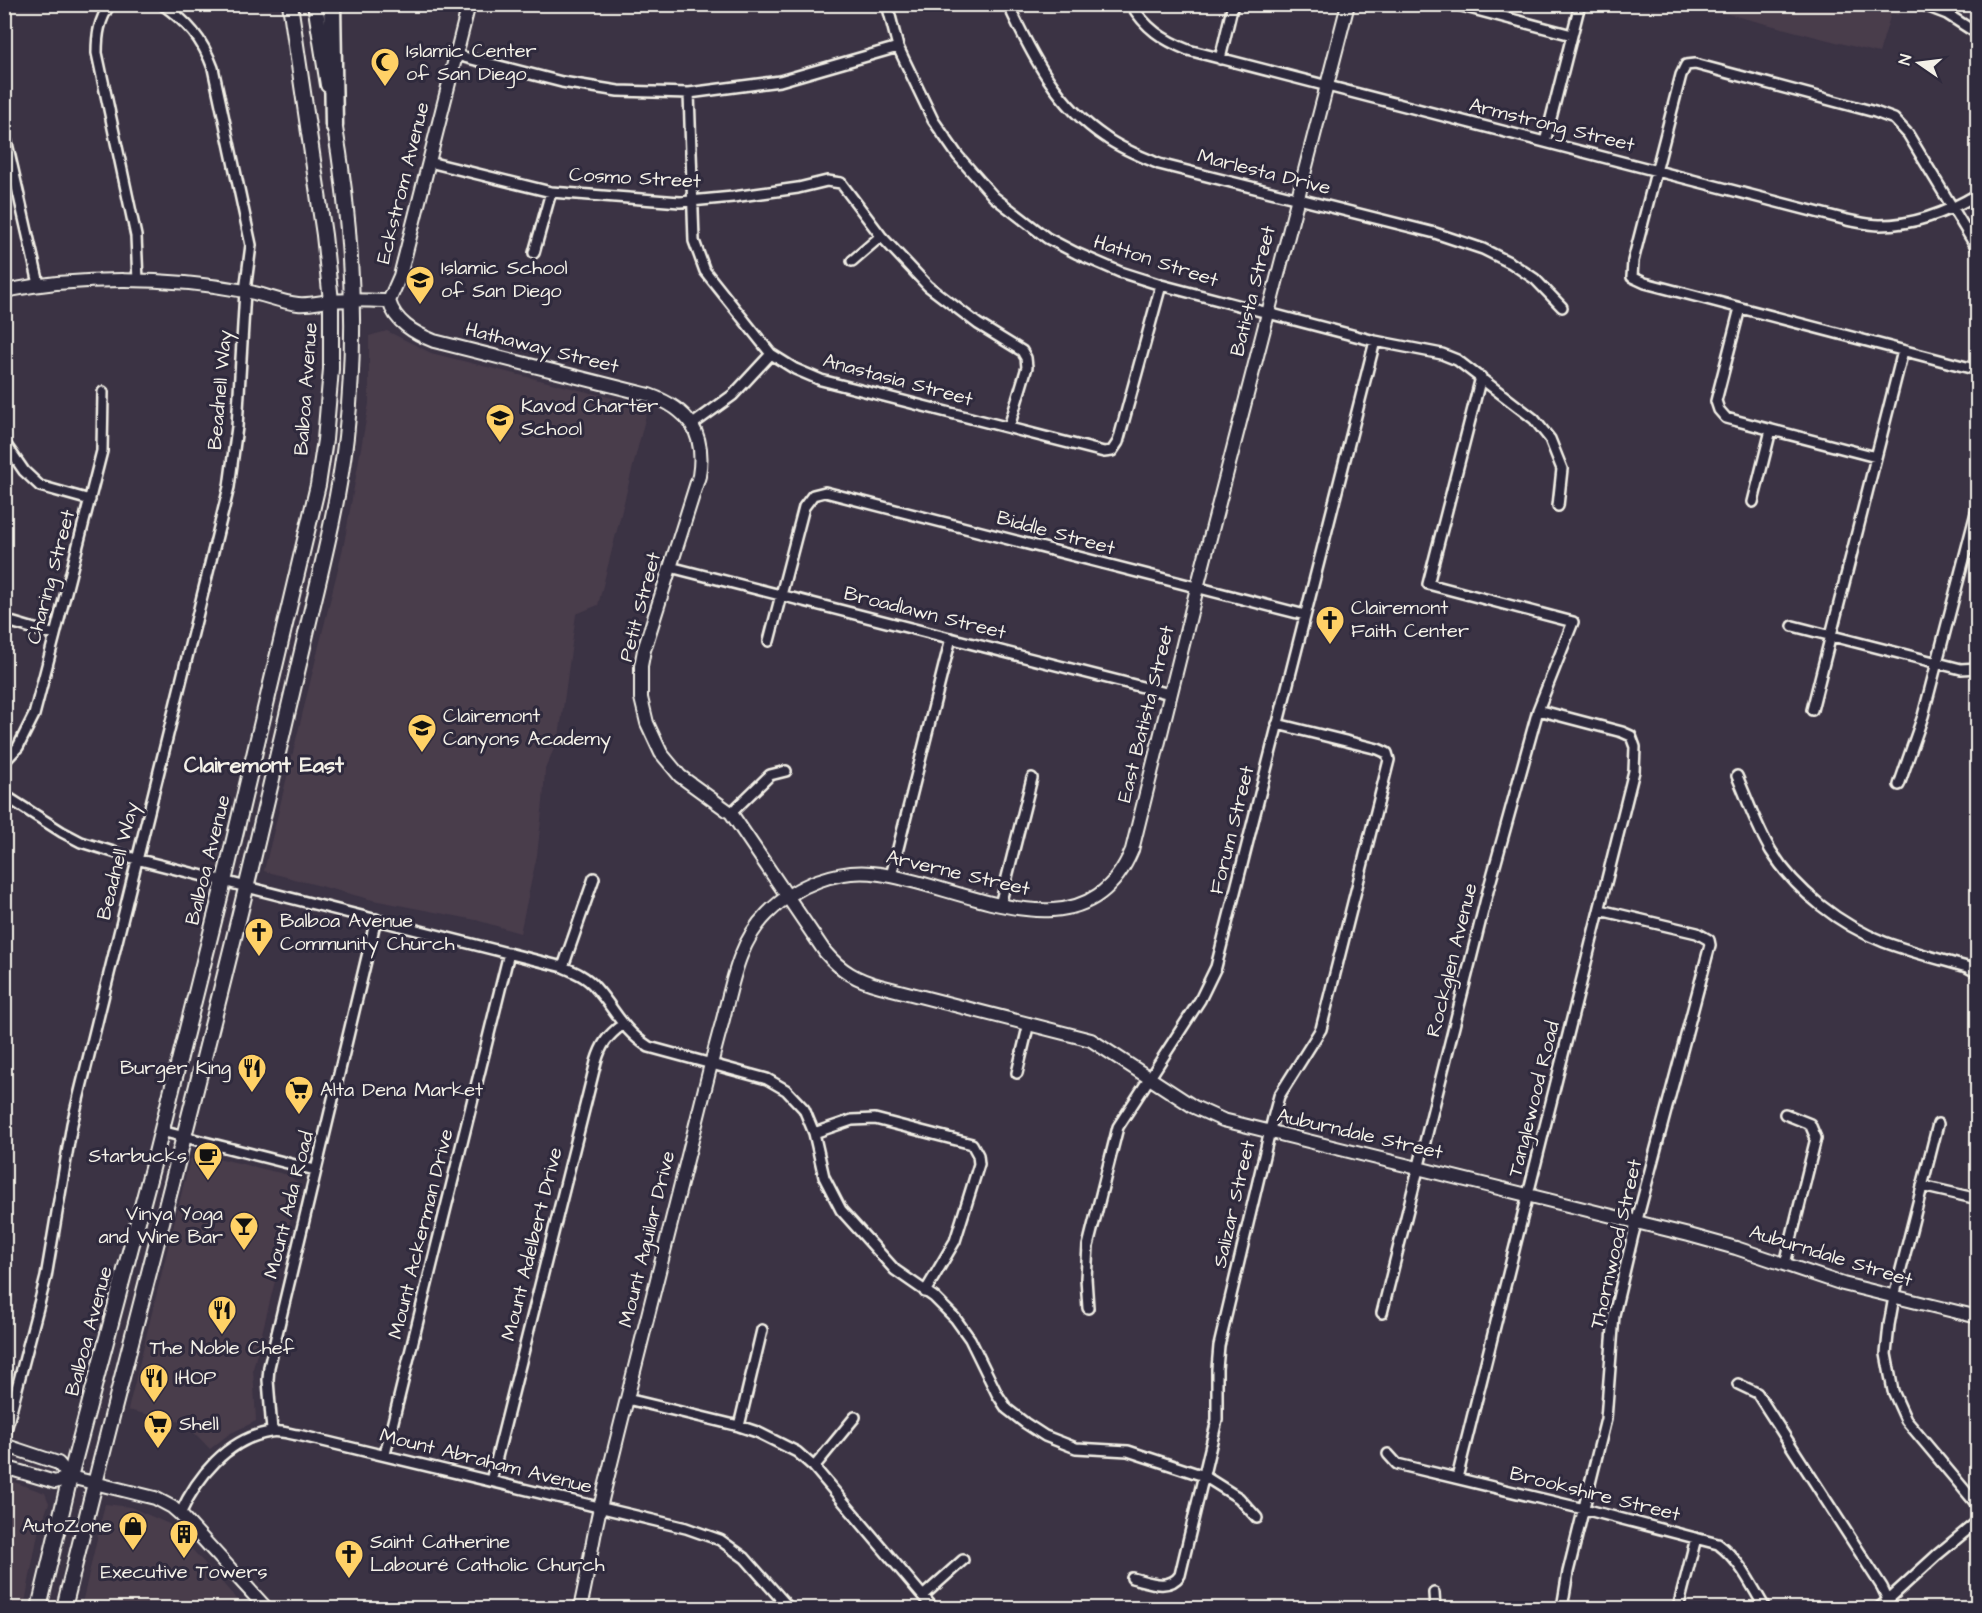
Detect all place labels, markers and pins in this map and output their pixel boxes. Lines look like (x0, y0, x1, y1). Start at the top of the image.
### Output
place label: Islamic Center of San Diego (406, 37, 537, 89)
mosque icon: Islamic Center of San Diego (369, 46, 401, 88)
place label: Islamic School of San Diego (441, 254, 568, 306)
school or university icon: Islamic School of San Diego (404, 264, 436, 306)
place label: Kavod Charter School (521, 392, 658, 443)
school or university icon: Kavod Charter School (484, 402, 516, 444)
place label: Clairemont Faith Center (1351, 594, 1469, 645)
church icon: Clairemont Faith Center (1314, 604, 1346, 646)
place label: Clairemont Canyons Academy (443, 702, 611, 754)
school or university icon: Clairemont Canyons Academy (406, 712, 438, 754)
place label: Balboa Avenue Community Church (280, 907, 455, 959)
church icon: Balboa Avenue Community Church (243, 916, 275, 958)
restaurant icon: Burger King (236, 1052, 268, 1094)
place label: Burger King (120, 1054, 231, 1083)
supermarket icon: Alta Dena Market (283, 1074, 315, 1116)
place label: Alta Dena Market (320, 1076, 483, 1104)
cafe icon: Starbucks (192, 1140, 224, 1182)
place label: Starbucks (88, 1142, 187, 1170)
place label: Vinya Yoga and Wine Bar (98, 1200, 223, 1251)
bar icon: Vinya Yoga and Wine Bar (228, 1210, 260, 1252)
restaurant icon: The Noble Chef (206, 1294, 238, 1336)
place label: The Noble Chef (150, 1334, 295, 1362)
restaurant icon: IHOP (138, 1362, 170, 1404)
place label: IHOP (175, 1364, 217, 1392)
supermarket icon: Shell (142, 1408, 174, 1450)
place label: Shell (179, 1410, 219, 1438)
shop icon: AutoZone (117, 1510, 149, 1552)
place label: AutoZone (22, 1512, 112, 1540)
building icon: Executive Towers (168, 1518, 200, 1560)
place label: Saint Catherine Labouré Catholic Church (370, 1528, 605, 1579)
church icon: Saint Catherine Labouré Catholic Church (333, 1538, 365, 1580)
place label: Executive Towers (101, 1558, 267, 1586)

